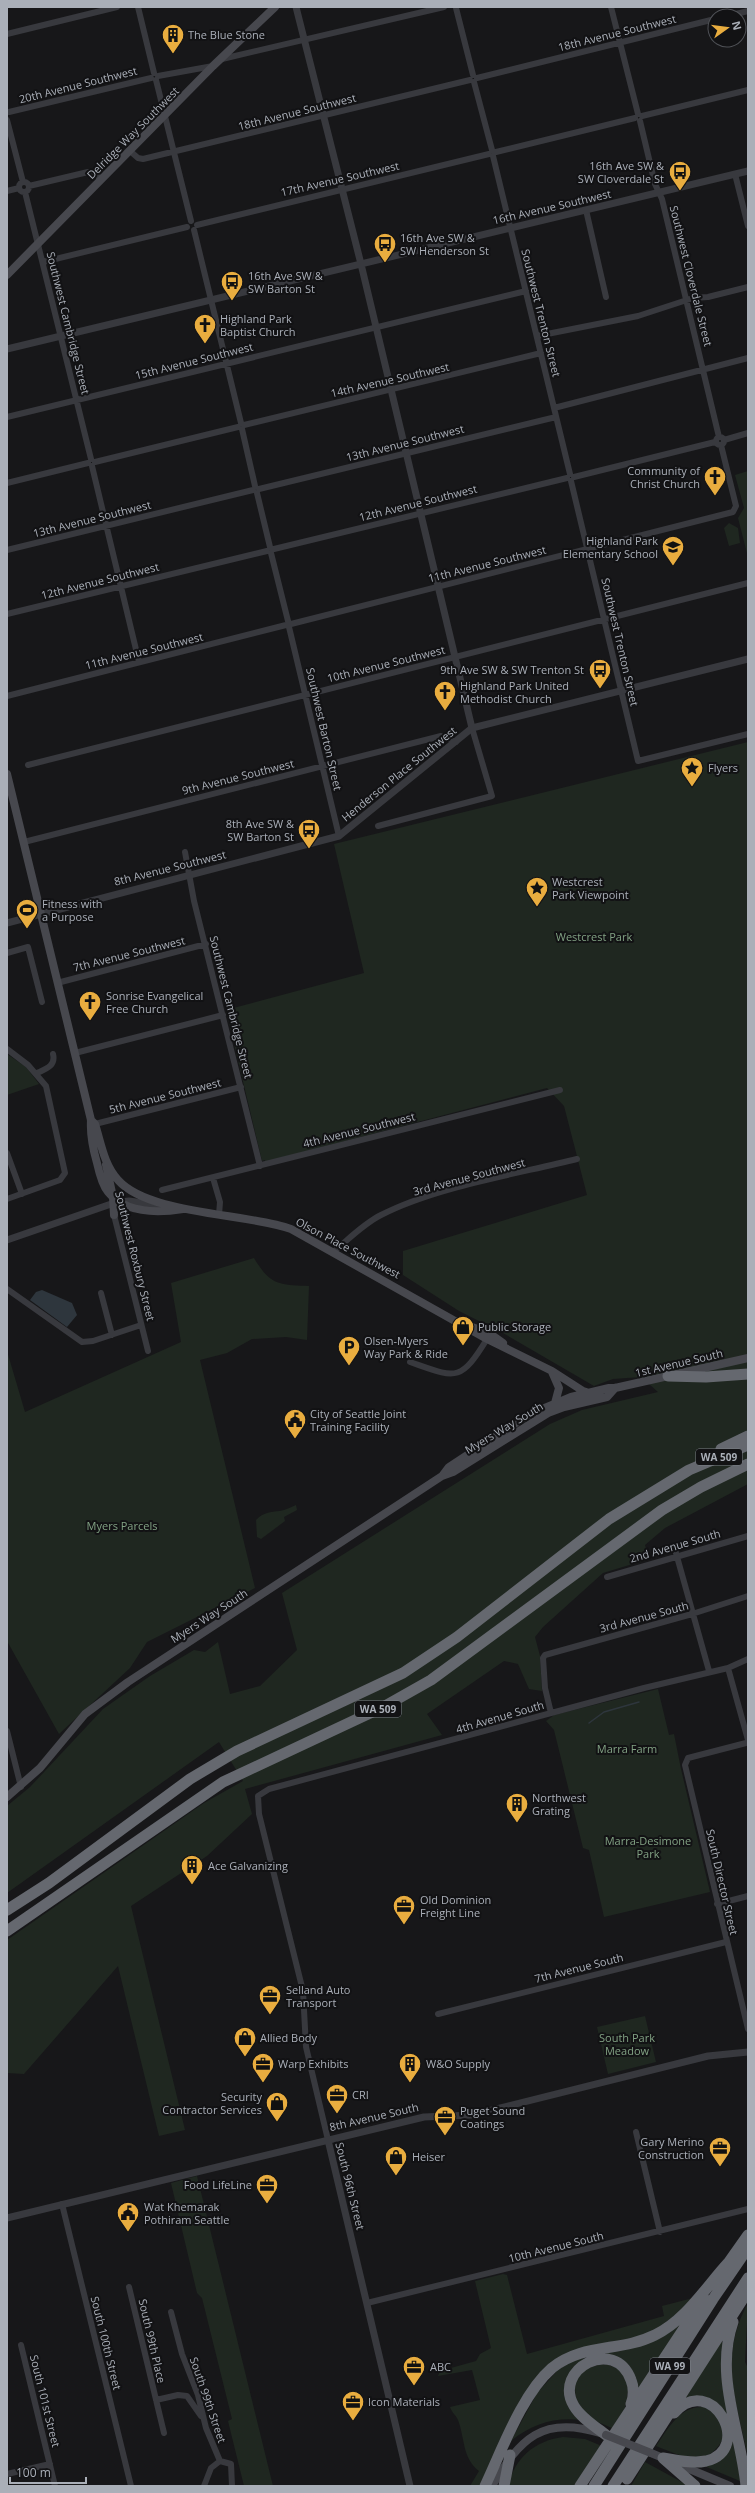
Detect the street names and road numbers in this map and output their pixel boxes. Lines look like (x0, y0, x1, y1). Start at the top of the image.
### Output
street label: 18th Avenue Southwest (556, 11, 678, 54)
street label: 20th Avenue Southwest (17, 63, 139, 106)
street label: Delridge Way Southwest (83, 83, 182, 182)
street label: 18th Avenue Southwest (236, 90, 358, 133)
street label: 17th Avenue Southwest (279, 158, 401, 199)
street label: 16th Avenue Southwest (491, 186, 613, 227)
street label: Southwest Cloverdale Street (667, 204, 716, 348)
street label: Southwest Trenton Street (518, 247, 565, 378)
street label: Southwest Cambridge Street (43, 250, 93, 396)
street label: 15th Avenue Southwest (133, 339, 255, 382)
street label: 14th Avenue Southwest (329, 359, 451, 400)
street label: 13th Avenue Southwest (344, 421, 466, 464)
street label: 12th Avenue Southwest (357, 481, 479, 524)
street label: 13th Avenue Southwest (31, 497, 153, 540)
street label: 11th Avenue Southwest (426, 542, 548, 585)
street label: 12th Avenue Southwest (39, 559, 161, 602)
street label: Southwest Trenton Street (598, 576, 643, 708)
street label: 11th Avenue Southwest (83, 629, 205, 672)
street label: 10th Avenue Southwest (325, 642, 447, 685)
street label: Southwest Barton Street (303, 666, 346, 792)
street label: Henderson Place Southwest (338, 723, 459, 825)
street label: 9th Avenue Southwest (180, 755, 296, 798)
street label: 8th Avenue Southwest (112, 846, 228, 889)
street label: 7th Avenue Southwest (71, 932, 187, 975)
street label: Southwest Cambridge Street (206, 934, 256, 1080)
street label: 5th Avenue Southwest (107, 1074, 223, 1117)
street label: 4th Avenue Southwest (301, 1108, 417, 1151)
street label: 3rd Avenue Southwest (411, 1154, 527, 1199)
street label: Southwest Roxbury Street (112, 1190, 159, 1322)
street label: Olson Place Southwest (293, 1214, 403, 1282)
street label: 1st Avenue South (634, 1345, 724, 1380)
street label: Myers Way South (462, 1398, 546, 1457)
road number: WA 509 (696, 1449, 742, 1465)
street label: 2nd Avenue South (628, 1525, 722, 1566)
street label: Myers Way South (167, 1585, 250, 1646)
street label: 3rd Avenue South (598, 1597, 690, 1636)
street label: 4th Avenue South (454, 1697, 546, 1736)
road number: WA 509 (355, 1701, 401, 1717)
street label: South Director Street (703, 1827, 742, 1936)
street label: 7th Avenue South (533, 1949, 625, 1986)
street label: 8th Avenue South (328, 2099, 420, 2134)
street label: South 96th Street (332, 2141, 369, 2231)
street label: 10th Avenue South (507, 2227, 605, 2266)
street label: South 100th Street (88, 2294, 125, 2391)
street label: South 99th Place (136, 2297, 169, 2384)
street label: South 101st Street (27, 2353, 64, 2449)
street label: South 99th Street (187, 2355, 230, 2445)
road number: WA 99 (650, 2358, 690, 2374)

